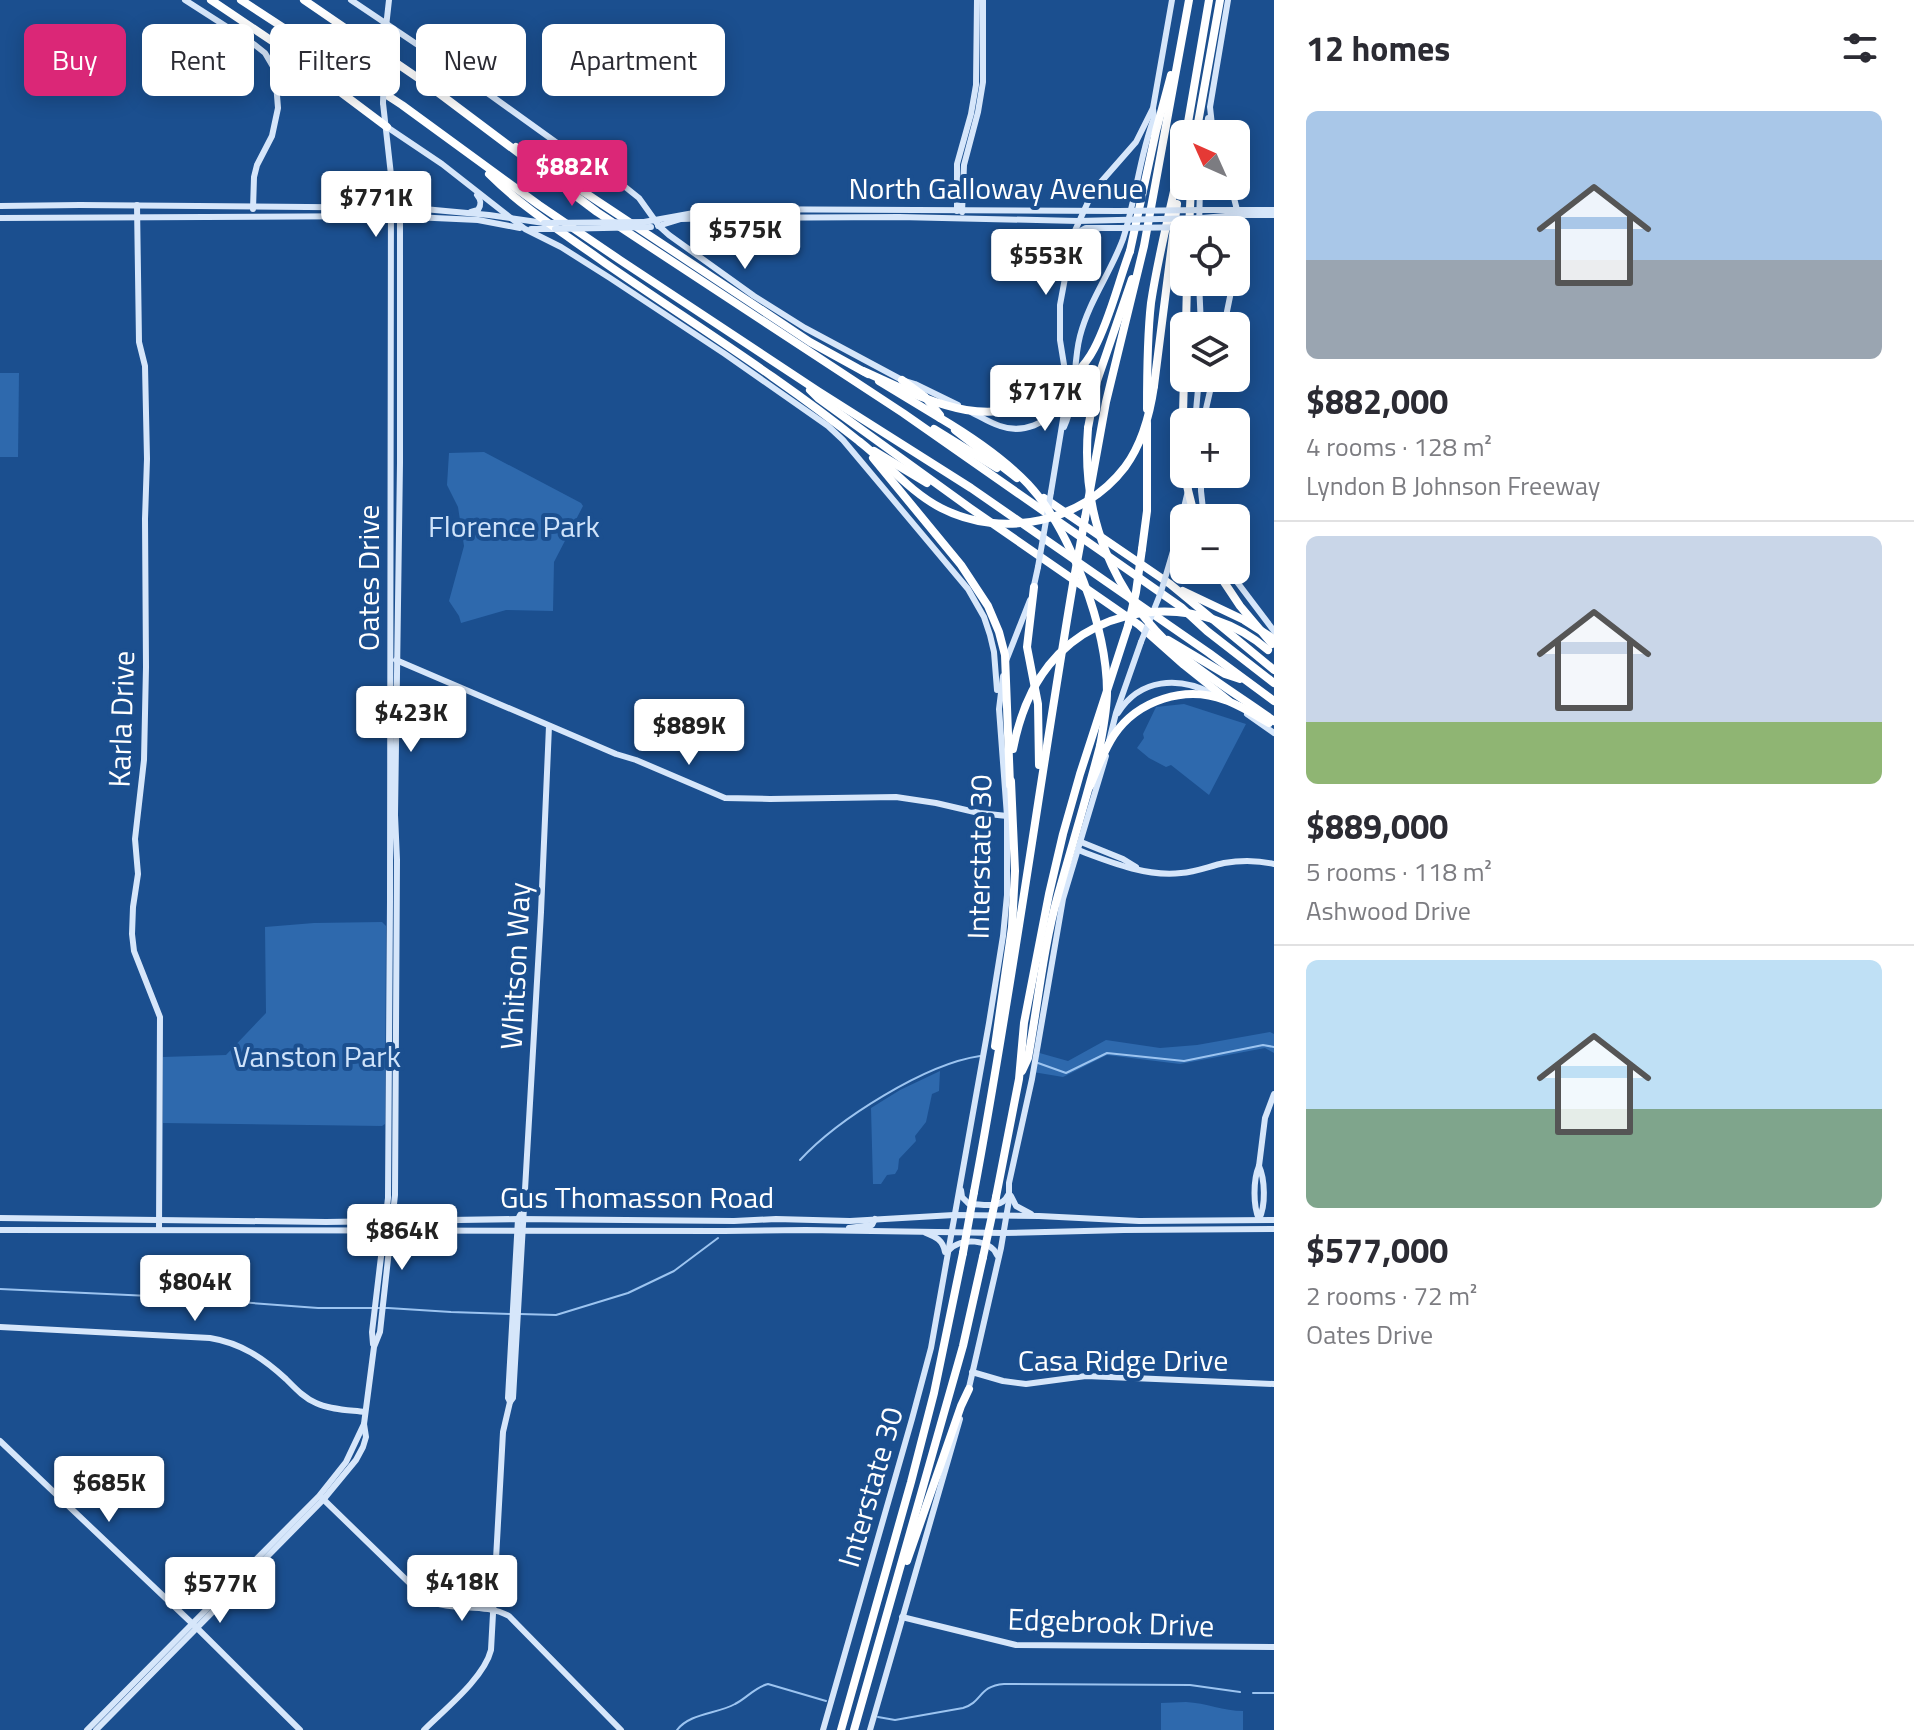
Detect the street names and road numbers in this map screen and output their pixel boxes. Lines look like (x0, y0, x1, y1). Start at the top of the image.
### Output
street label: North Galloway Avenue (848, 165, 1144, 211)
street label: Oates Drive (345, 505, 391, 651)
street label: Karla Drive (96, 650, 146, 788)
street label: Interstate 30 (955, 774, 1003, 940)
street label: Whitson Way (488, 881, 542, 1051)
street label: Gus Thomasson Road (500, 1174, 774, 1220)
street label: Casa Ridge Drive (1018, 1337, 1228, 1383)
street label: Interstate 30 (825, 1401, 915, 1573)
street label: Edgebrook Drive (1007, 1595, 1215, 1649)

